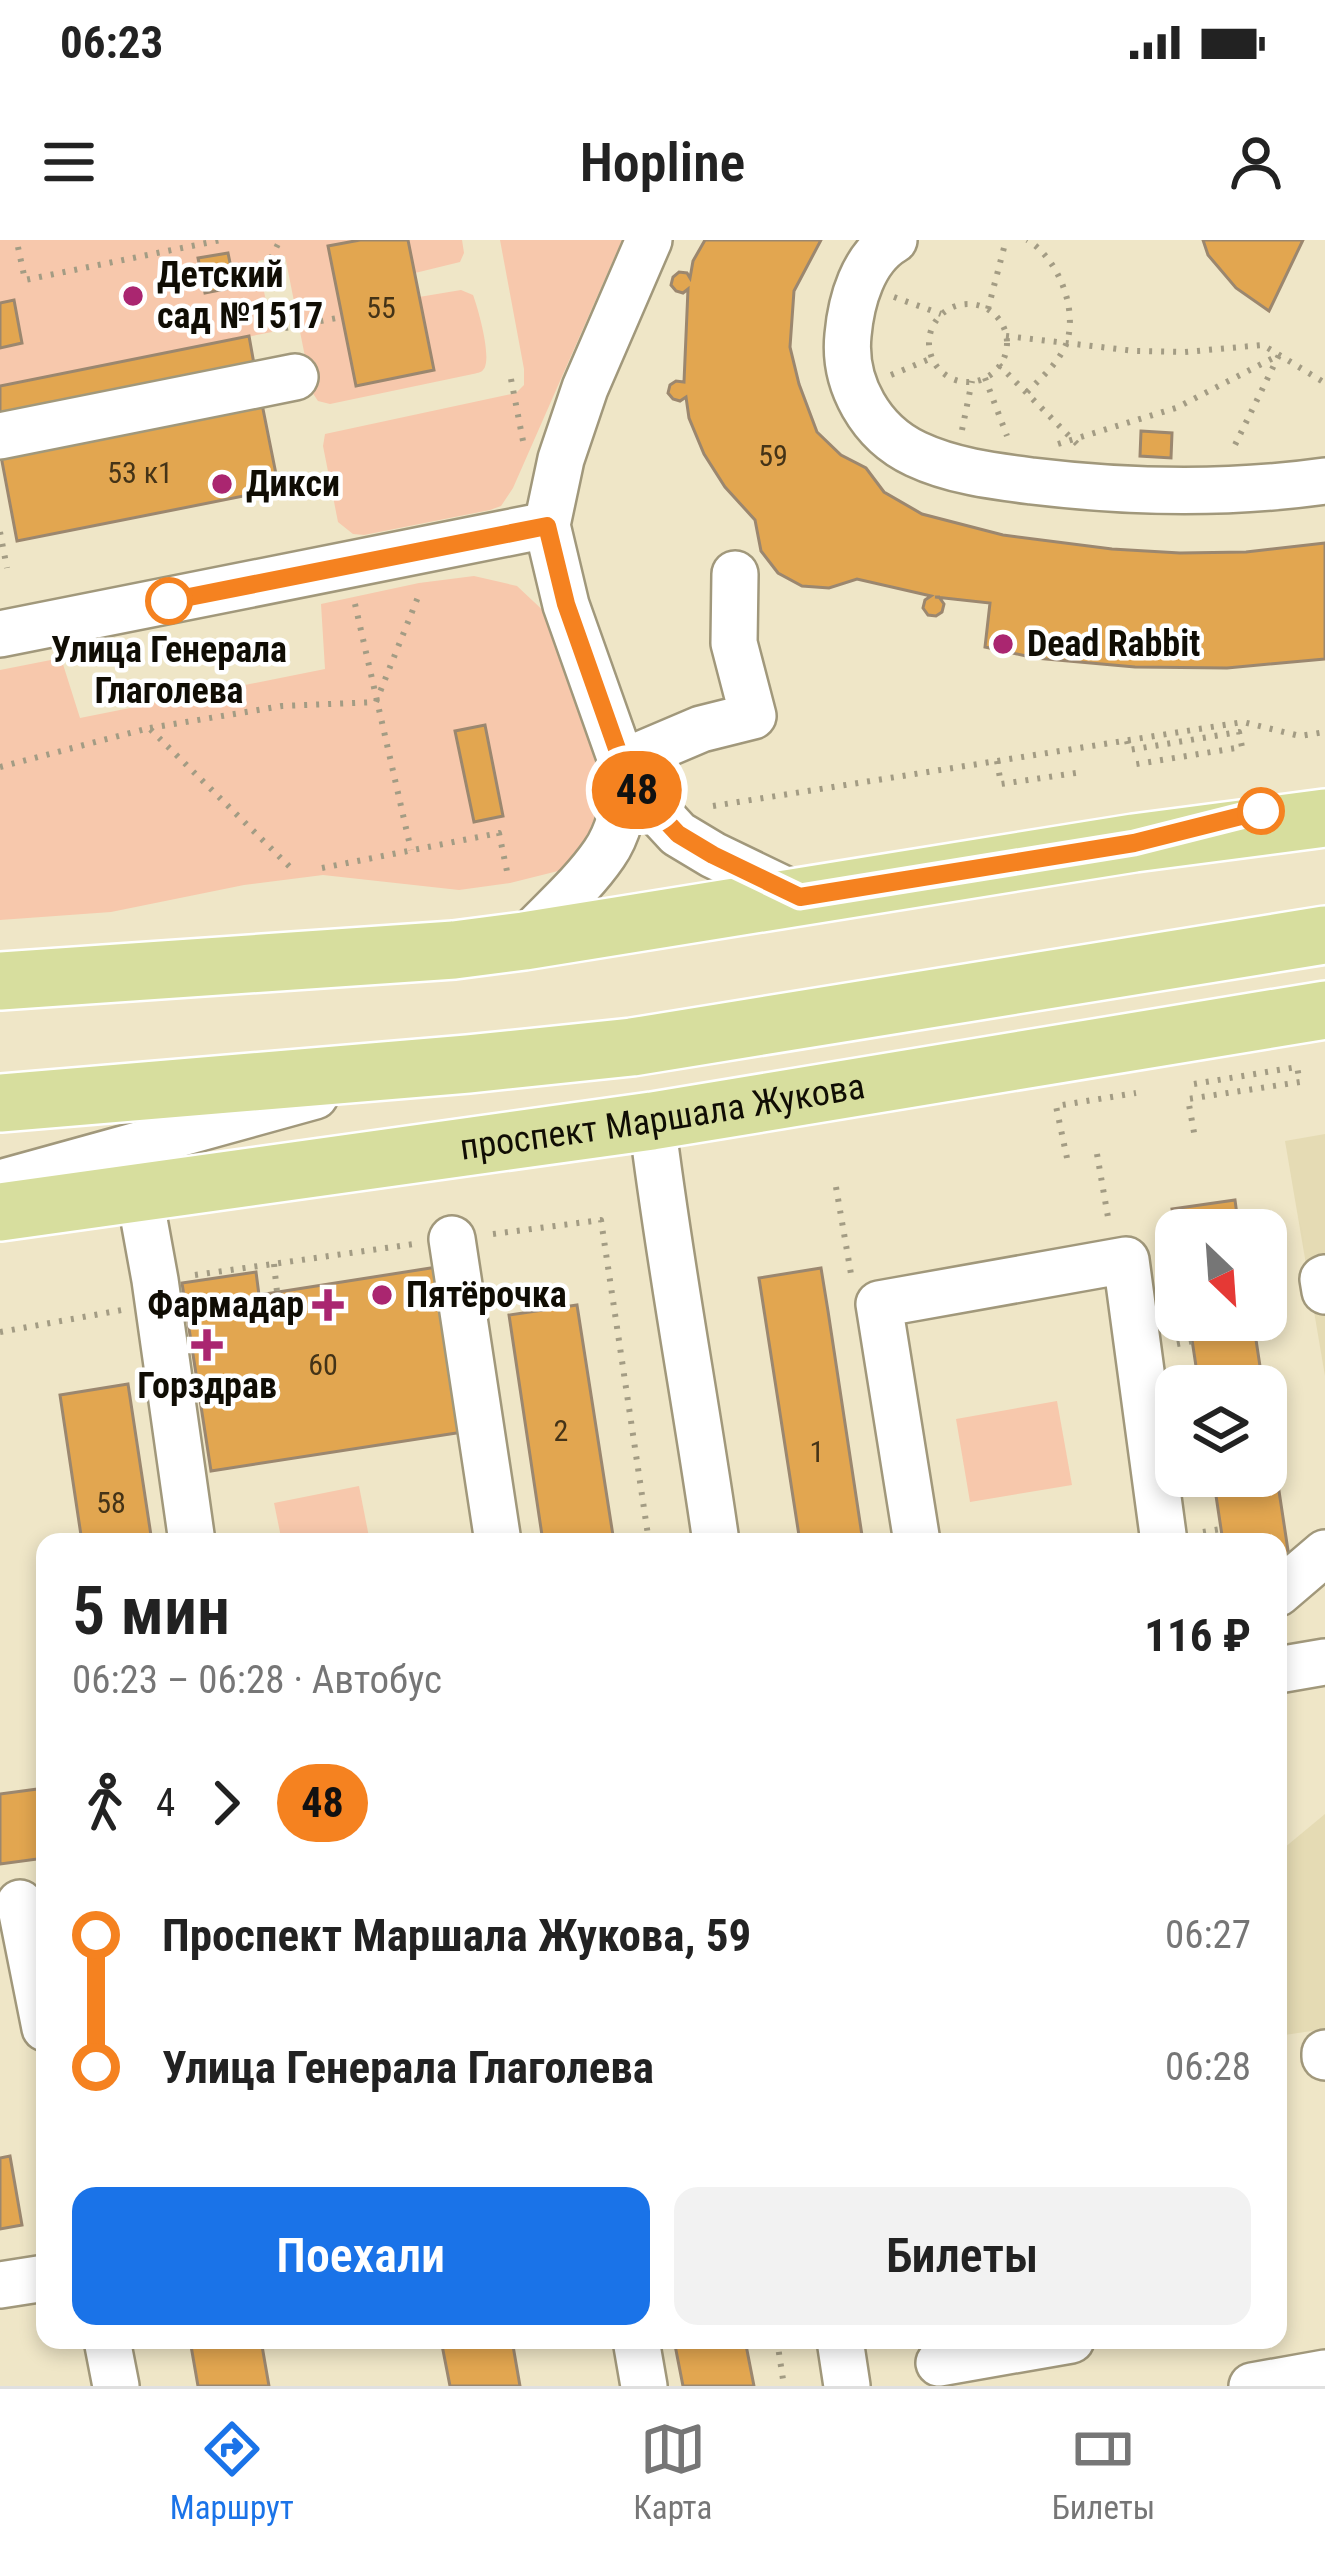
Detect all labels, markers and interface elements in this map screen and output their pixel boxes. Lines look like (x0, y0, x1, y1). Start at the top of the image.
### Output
text: 06:23 (60, 16, 163, 69)
icon: menu (36, 129, 102, 195)
icon: person (1223, 129, 1289, 195)
text: Hopline (580, 131, 745, 194)
place label: Детский сад №1517 (157, 254, 323, 337)
marker: Детский сад №1517 (120, 283, 146, 309)
house number: 55 (366, 290, 396, 325)
house number: 59 (758, 438, 788, 473)
house number: 53 к1 (107, 455, 173, 490)
place label: Дикси (246, 463, 340, 505)
marker: Дикси (209, 471, 235, 497)
marker: Улица Генерала Глаголева (147, 579, 191, 623)
place label: Dead Rabbit (1027, 623, 1200, 665)
place label: Улица Генерала Глаголева (51, 629, 287, 712)
marker: Dead Rabbit (990, 631, 1016, 657)
line badge: 48 (583, 751, 691, 829)
text: 48 (616, 765, 658, 814)
unlabelled marker (1239, 789, 1283, 833)
street label: проспект Маршала Жукова (457, 1065, 868, 1169)
north arrow (1155, 1209, 1287, 1341)
map controls (1155, 1209, 1287, 1497)
place label: Пятёрочка (406, 1274, 567, 1316)
marker: Пятёрочка (369, 1282, 395, 1308)
place label: Фармадар (147, 1284, 304, 1326)
marker: Фармадар (315, 1292, 341, 1318)
marker: Горздрав (194, 1332, 220, 1358)
house number: 60 (308, 1347, 338, 1382)
place label: Горздрав (137, 1365, 277, 1407)
button: layers (1155, 1365, 1287, 1497)
house number: 2 (554, 1413, 568, 1448)
house number: 1 (810, 1434, 824, 1469)
house number: 58 (96, 1485, 126, 1520)
text: 5 мин (72, 1573, 230, 1650)
text: 116 ₽ (1144, 1609, 1251, 1662)
text: 06:23 – 06:28 · Автобус (72, 1657, 442, 1703)
icon: walk (72, 1770, 138, 1836)
icon: forward (193, 1770, 259, 1836)
text: 48 (301, 1778, 344, 1827)
text: 4 (156, 1780, 175, 1826)
text: Проспект Маршала Жукова, 59 (162, 1909, 751, 1962)
text: 06:27 (1165, 1912, 1251, 1958)
text: Улица Генерала Глаголева (162, 2041, 654, 2094)
text: 06:28 (1165, 2044, 1251, 2090)
button: Поехали (72, 2187, 650, 2325)
button: Билеты (674, 2187, 1251, 2325)
tab: Маршрут (170, 2416, 294, 2527)
tab: Карта (633, 2416, 712, 2527)
tab: Билеты (1052, 2416, 1155, 2527)

